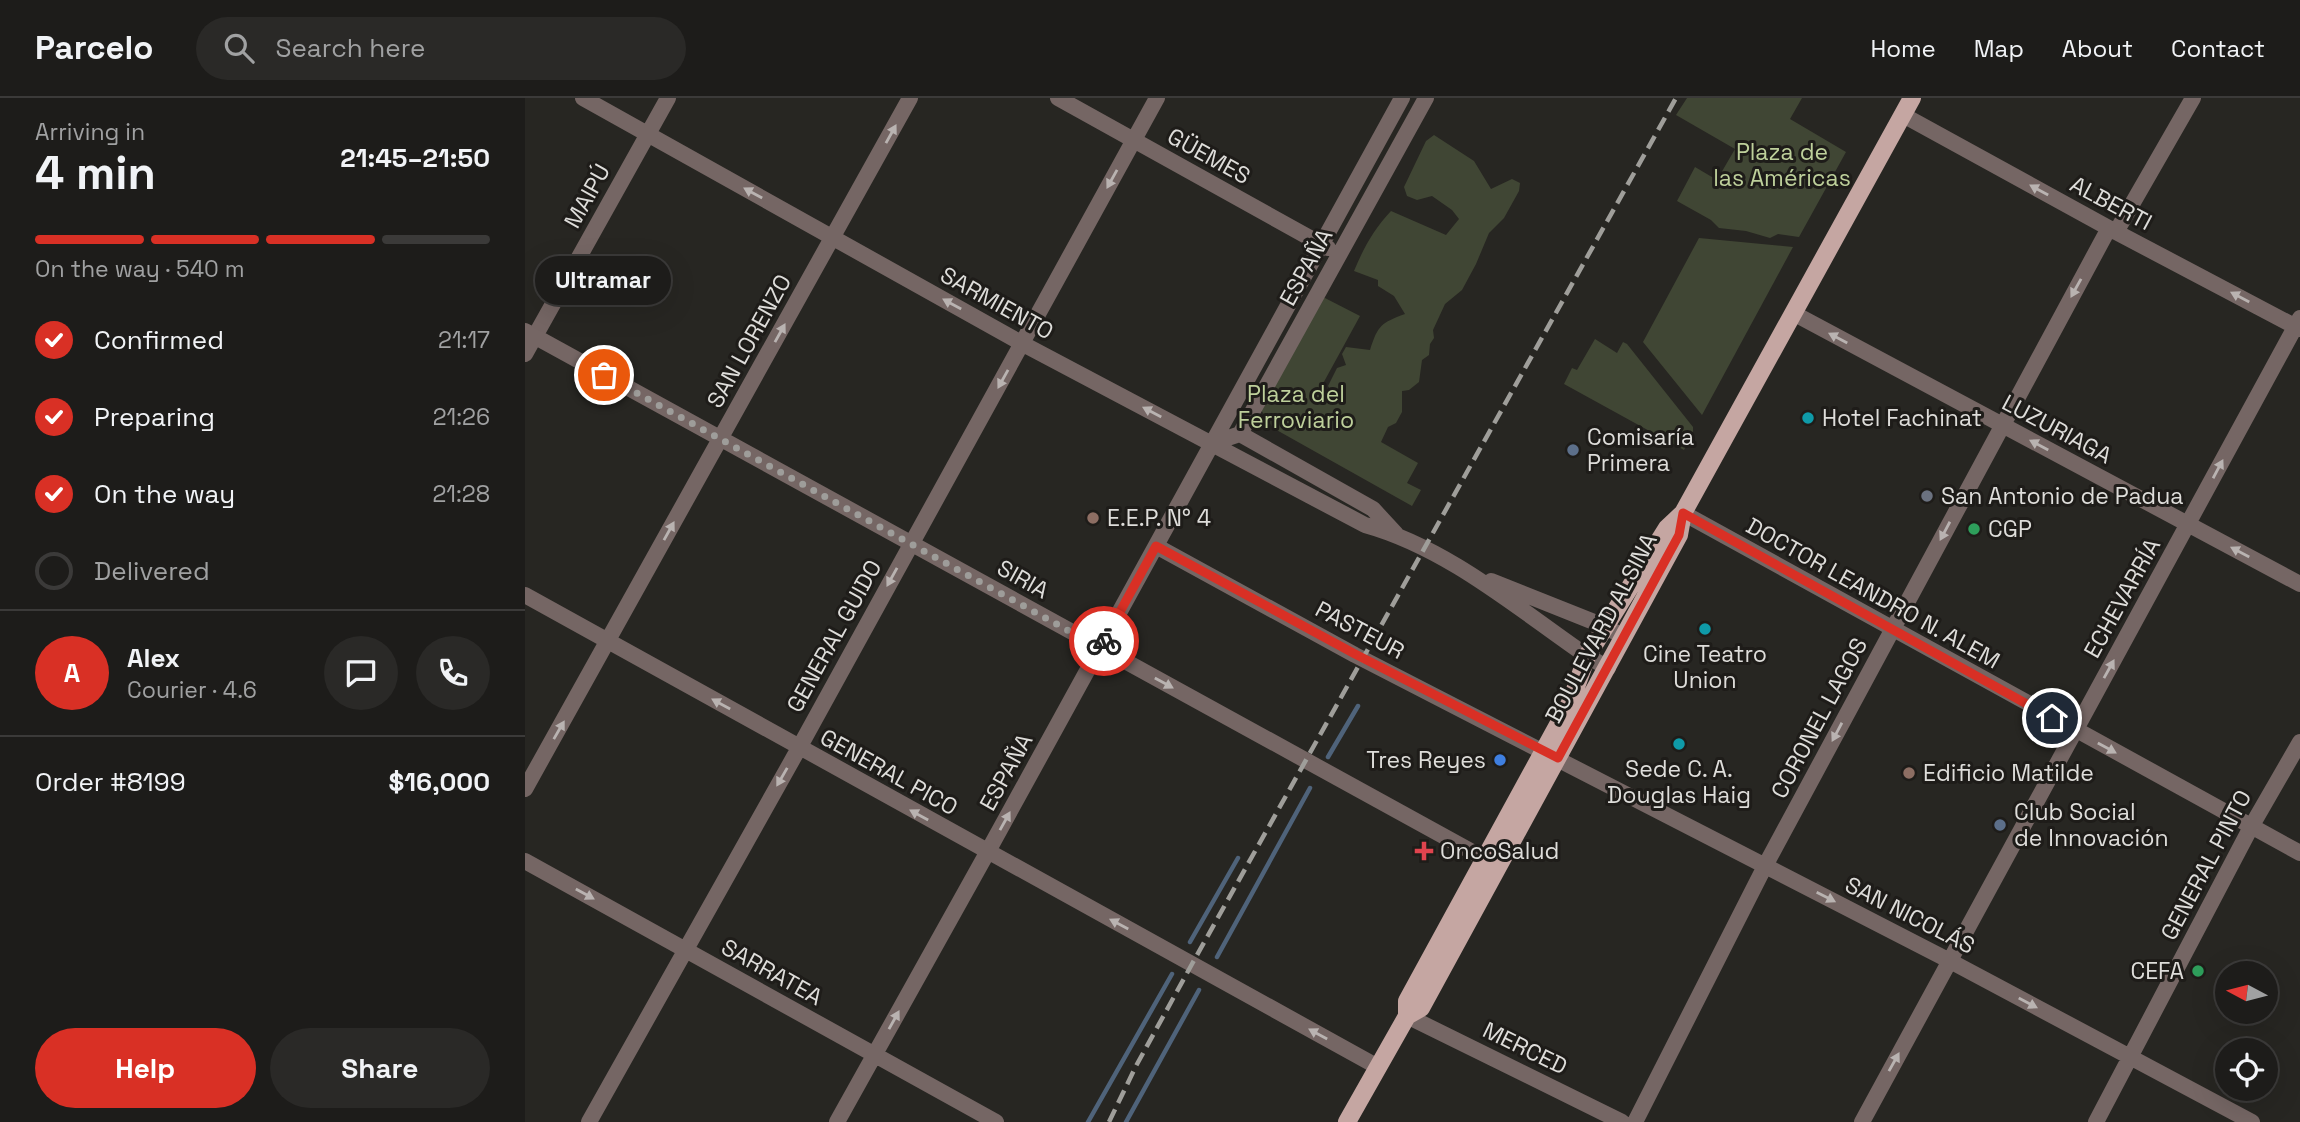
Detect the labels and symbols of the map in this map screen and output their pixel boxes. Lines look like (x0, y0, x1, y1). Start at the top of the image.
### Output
street label: GÜEMES (1162, 121, 1256, 191)
one-way arrow (885, 124, 897, 143)
park label: Plaza de las Américas (1713, 137, 1851, 193)
street label: MAIPÚ (557, 158, 617, 234)
street label: ALBERTI (2065, 169, 2157, 237)
one-way arrow (1106, 170, 1118, 189)
one-way arrow (2029, 184, 2049, 196)
one-way arrow (744, 187, 763, 199)
street label: ESPAÑA (1273, 223, 1339, 311)
callout: Ultramar (536, 256, 672, 305)
street label: SARMIENTO (935, 260, 1059, 346)
street label: SAN LORENZO (700, 269, 798, 413)
one-way arrow (2070, 278, 2082, 298)
one-way arrow (2229, 292, 2249, 304)
one-way arrow (942, 298, 961, 310)
one-way arrow (774, 323, 786, 342)
one-way arrow (1829, 332, 1848, 344)
pin (574, 345, 634, 405)
one-way arrow (997, 369, 1009, 389)
park label: Plaza del Ferroviario (1238, 379, 1354, 435)
street label: LUZURIAGA (1997, 388, 2117, 470)
place label: Hotel Fachinat (1822, 403, 1982, 433)
one-way arrow (1142, 406, 1162, 417)
marker: Hotel Fachinat (1800, 410, 1816, 426)
place label: Comisaría Primera (1587, 422, 1694, 478)
one-way arrow (2029, 440, 2049, 451)
marker: Comisaría Primera (1565, 442, 1581, 458)
one-way arrow (2212, 459, 2224, 479)
place label: San Antonio de Padua (1941, 481, 2183, 511)
marker: San Antonio de Padua (1919, 488, 1935, 504)
place label: E.E.P. N° 4 (1107, 503, 1211, 533)
marker: E.E.P. N° 4 (1085, 510, 1101, 526)
street label: DOCTOR LEANDRO N. ALEM (1741, 511, 2005, 675)
place label: CGP (1988, 514, 2032, 544)
one-way arrow (664, 521, 675, 541)
one-way arrow (1939, 521, 1950, 541)
marker: CGP (1966, 521, 1982, 537)
street label: BOULEVARD ALSINA (1538, 528, 1664, 728)
street label: ECHEVARRÍA (2077, 533, 2167, 663)
one-way arrow (2230, 547, 2250, 558)
street label: SIRIA (992, 553, 1054, 605)
street label: GENERAL GUIDO (780, 554, 888, 718)
one-way arrow (886, 568, 898, 587)
street label: PASTEUR (1310, 594, 1410, 666)
courier (1069, 606, 1139, 676)
marker: Cine Teatro Union (1697, 621, 1713, 637)
street label: CORONEL LAGOS (1764, 633, 1874, 803)
place label: Cine Teatro Union (1643, 639, 1767, 695)
one-way arrow (2103, 659, 2115, 679)
one-way arrow (1154, 677, 1174, 689)
pin (2022, 688, 2082, 748)
one-way arrow (711, 698, 731, 710)
one-way arrow (553, 720, 565, 739)
street label: GENERAL PICO (815, 722, 963, 822)
one-way arrow (1831, 722, 1843, 742)
street label: ESPAÑA (973, 728, 1039, 816)
marker: Sede C. A. Douglas Haig (1671, 736, 1687, 752)
one-way arrow (2097, 742, 2117, 754)
place label: Tres Reyes (1366, 745, 1486, 775)
marker: Tres Reyes (1492, 752, 1508, 768)
place label: Sede C. A. Douglas Haig (1607, 754, 1751, 810)
place label: Edificio Matilde (1923, 758, 2094, 788)
marker: Edificio Matilde (1901, 765, 1917, 781)
one-way arrow (776, 767, 788, 786)
street label: GENERAL PINTO (2154, 785, 2258, 945)
place label: Club Social de Innovación (2014, 797, 2169, 853)
one-way arrow (910, 809, 929, 821)
one-way arrow (999, 811, 1011, 831)
marker: Club Social de Innovación (1992, 817, 2008, 833)
place label: OncoSalud (1440, 836, 1559, 866)
marker: OncoSalud (1414, 841, 1434, 861)
street label: SAN NICOLÁS (1840, 869, 1980, 961)
one-way arrow (575, 888, 594, 900)
one-way arrow (1816, 892, 1836, 903)
one-way arrow (1109, 919, 1129, 930)
street label: SARRATEA (716, 932, 828, 1012)
place label: CEFA (2130, 956, 2184, 986)
north arrow (2215, 961, 2279, 1024)
marker: CEFA (2190, 963, 2206, 979)
one-way arrow (2018, 996, 2038, 1008)
one-way arrow (888, 1010, 900, 1030)
street label: MERCED (1478, 1015, 1572, 1081)
one-way arrow (1309, 1028, 1328, 1040)
one-way arrow (1888, 1052, 1900, 1072)

